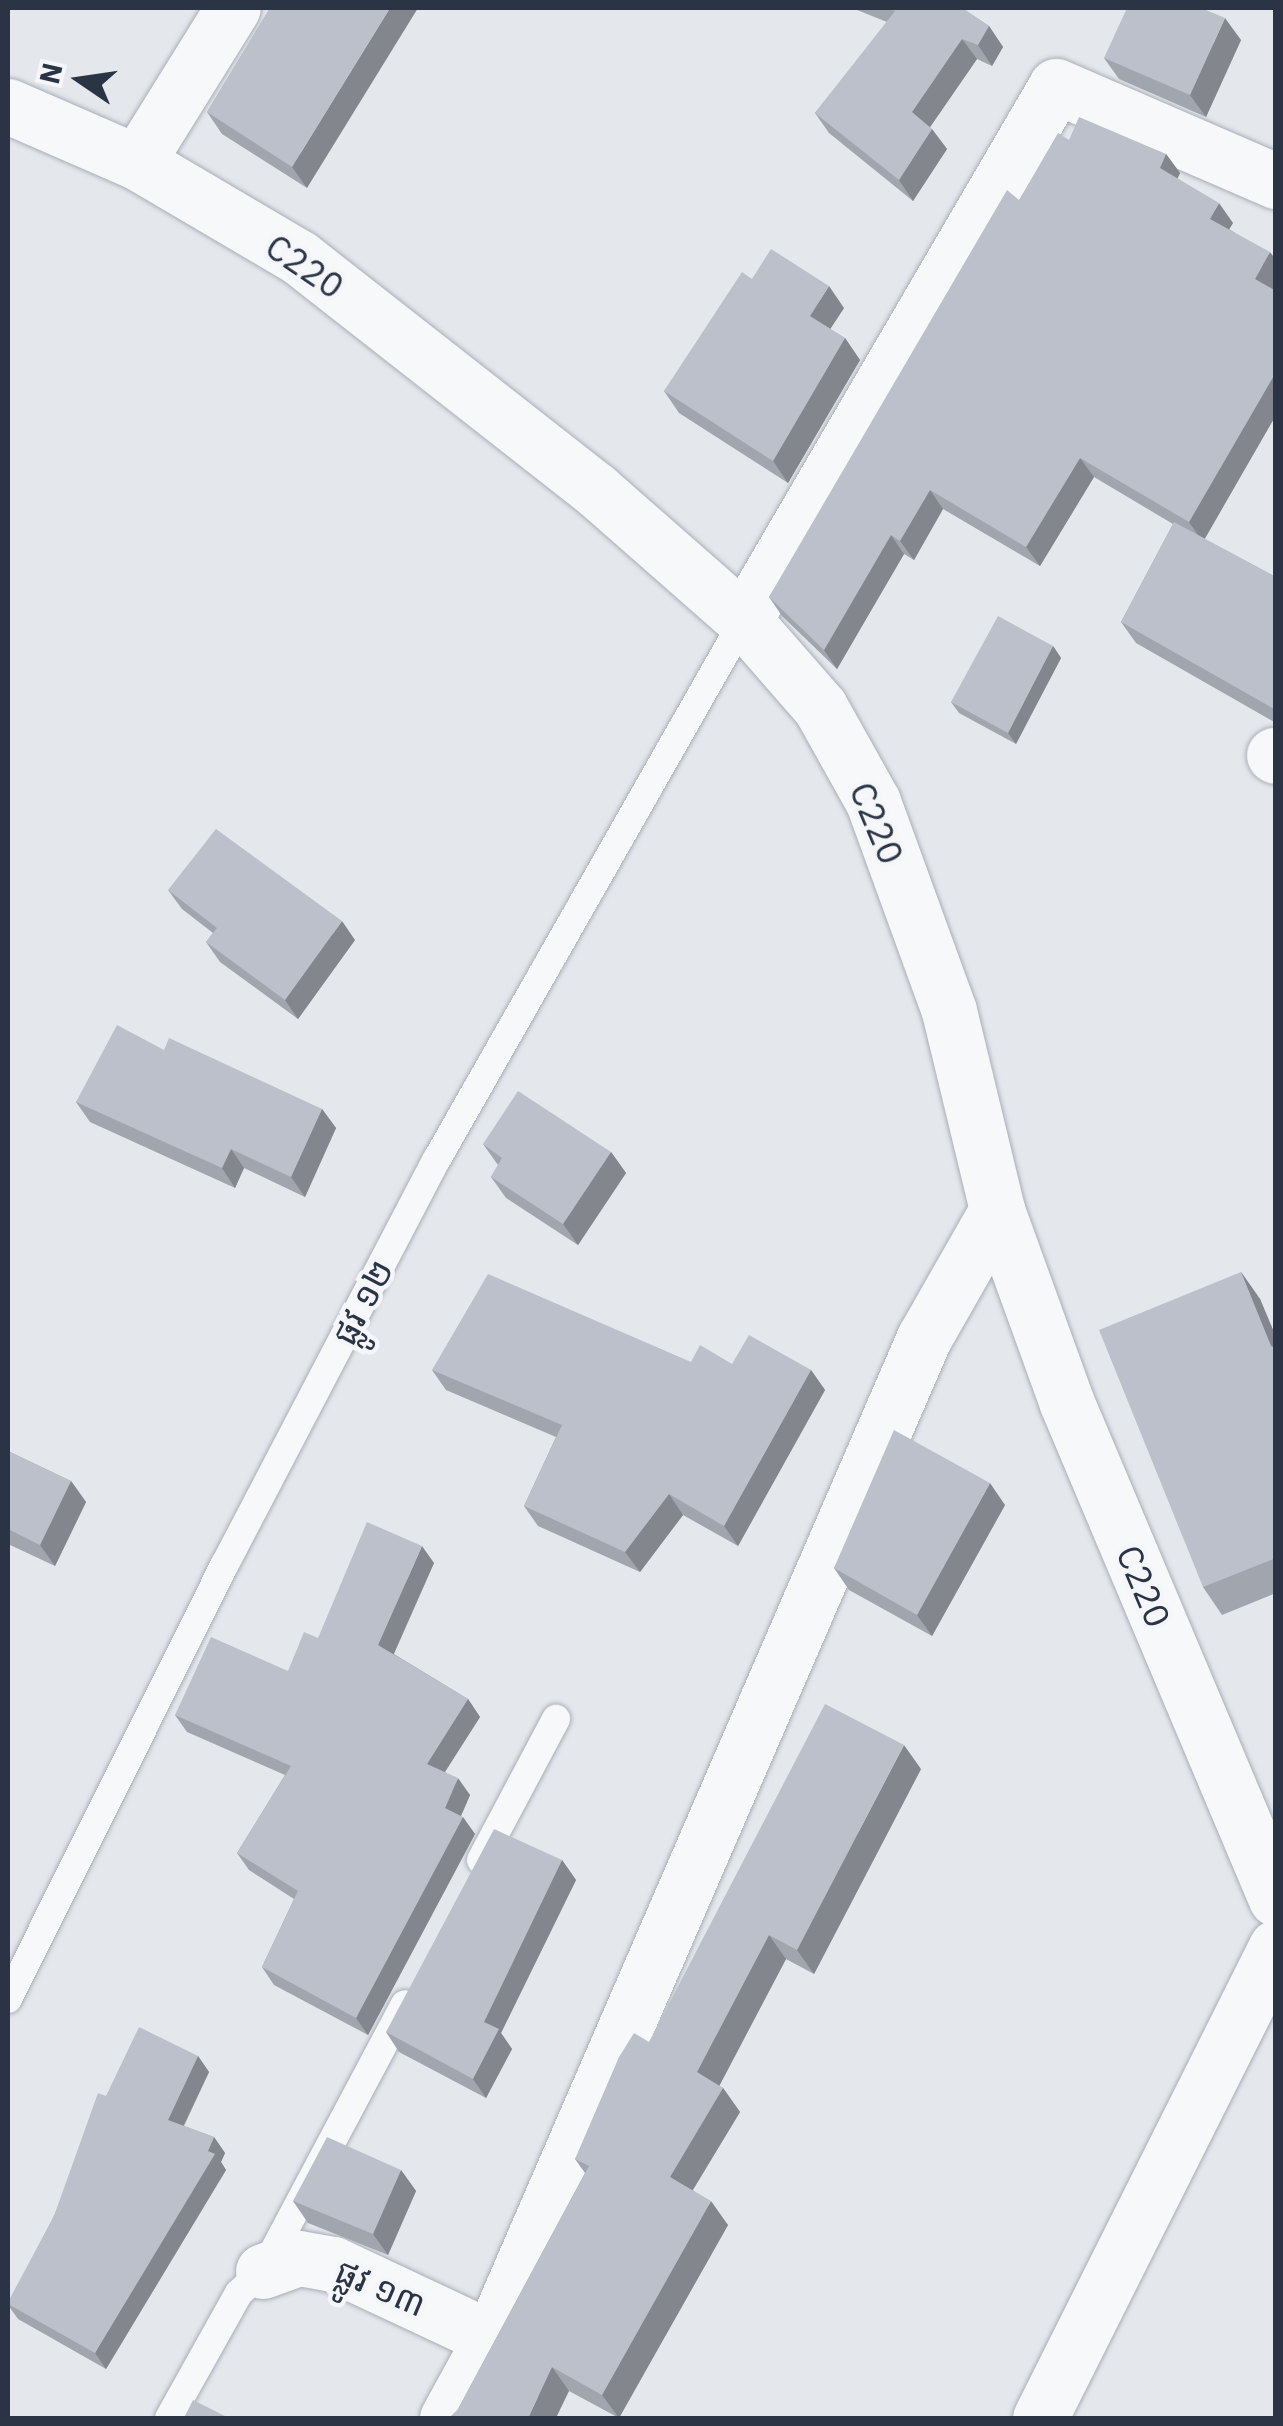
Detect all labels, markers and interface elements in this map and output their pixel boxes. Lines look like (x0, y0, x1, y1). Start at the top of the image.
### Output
north arrow (30, 30, 130, 130)
text: N (30, 59, 71, 87)
street label: C220 (258, 225, 352, 307)
street label: C220 (841, 776, 913, 870)
street label: ផ្លូវ ១២ (322, 1252, 402, 1352)
street label: C220 (1108, 1539, 1180, 1633)
street label: ផ្លូវ ១៣ (329, 2249, 433, 2325)

